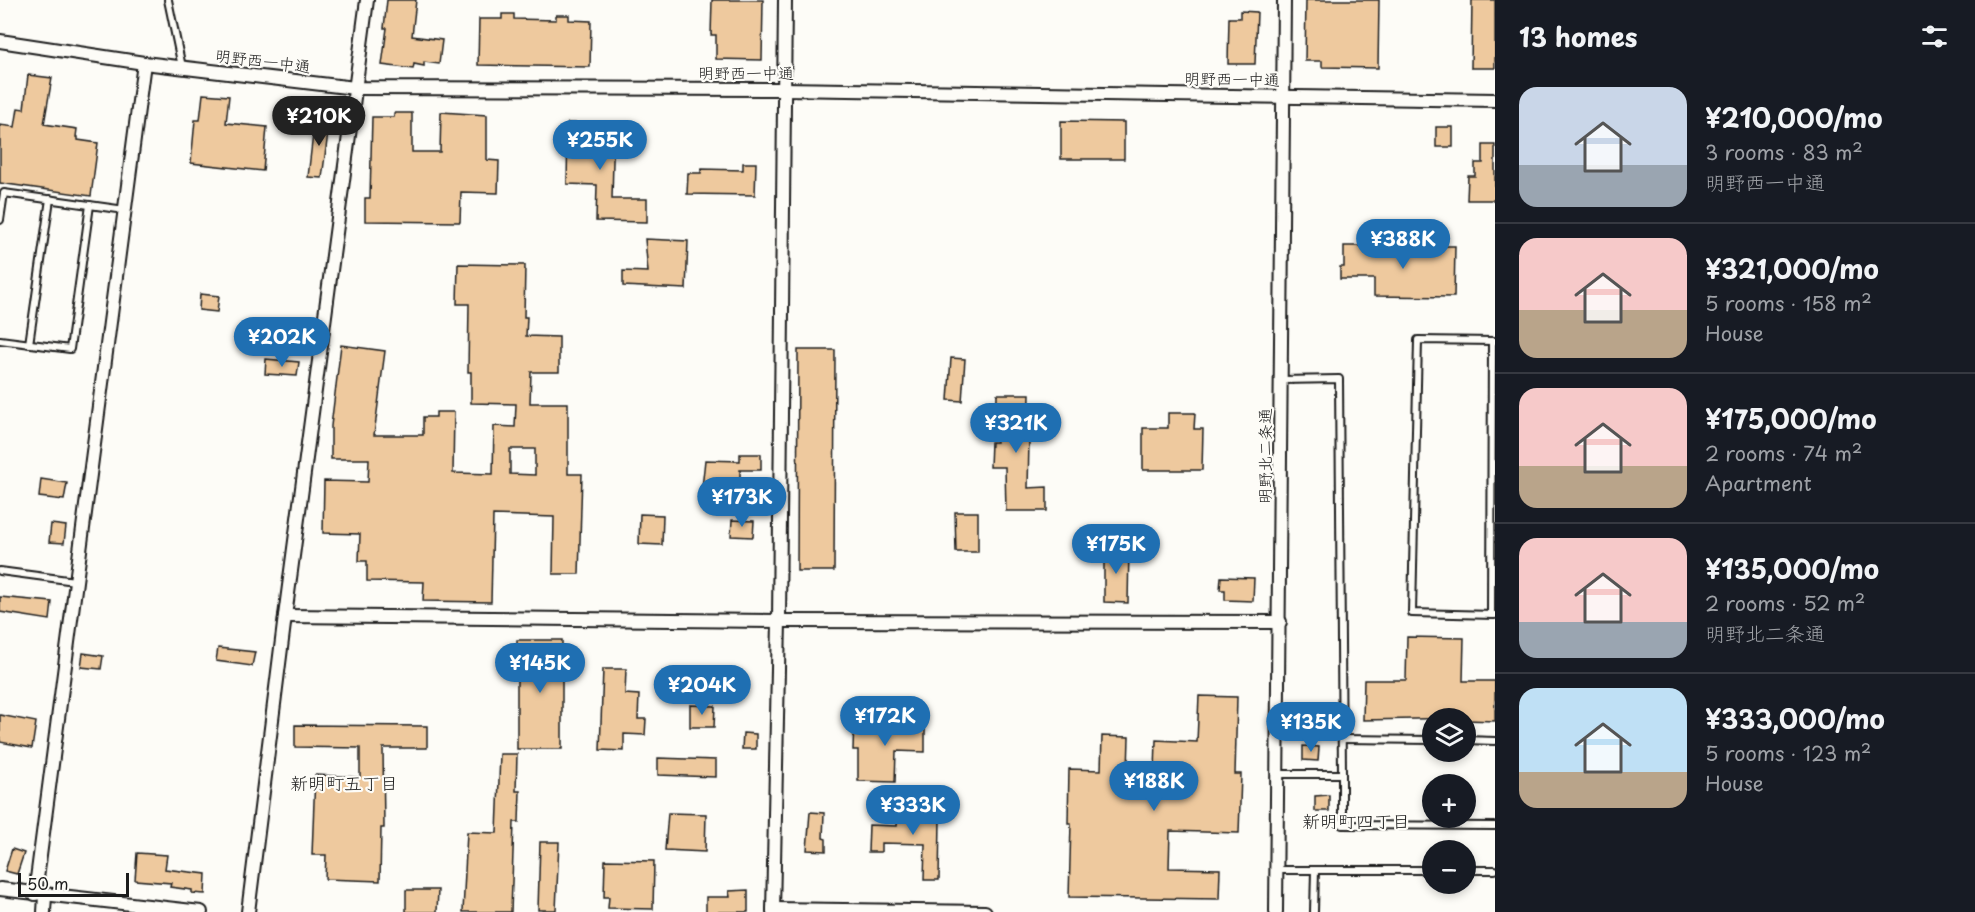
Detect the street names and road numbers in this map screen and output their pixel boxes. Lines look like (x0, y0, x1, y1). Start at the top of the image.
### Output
street label: 明野西一中通 (214, 42, 312, 78)
street label: 明野西一中通 (698, 60, 794, 84)
street label: 明野西一中通 (1184, 65, 1280, 91)
street label: 明野北二条通 (1252, 408, 1276, 504)

